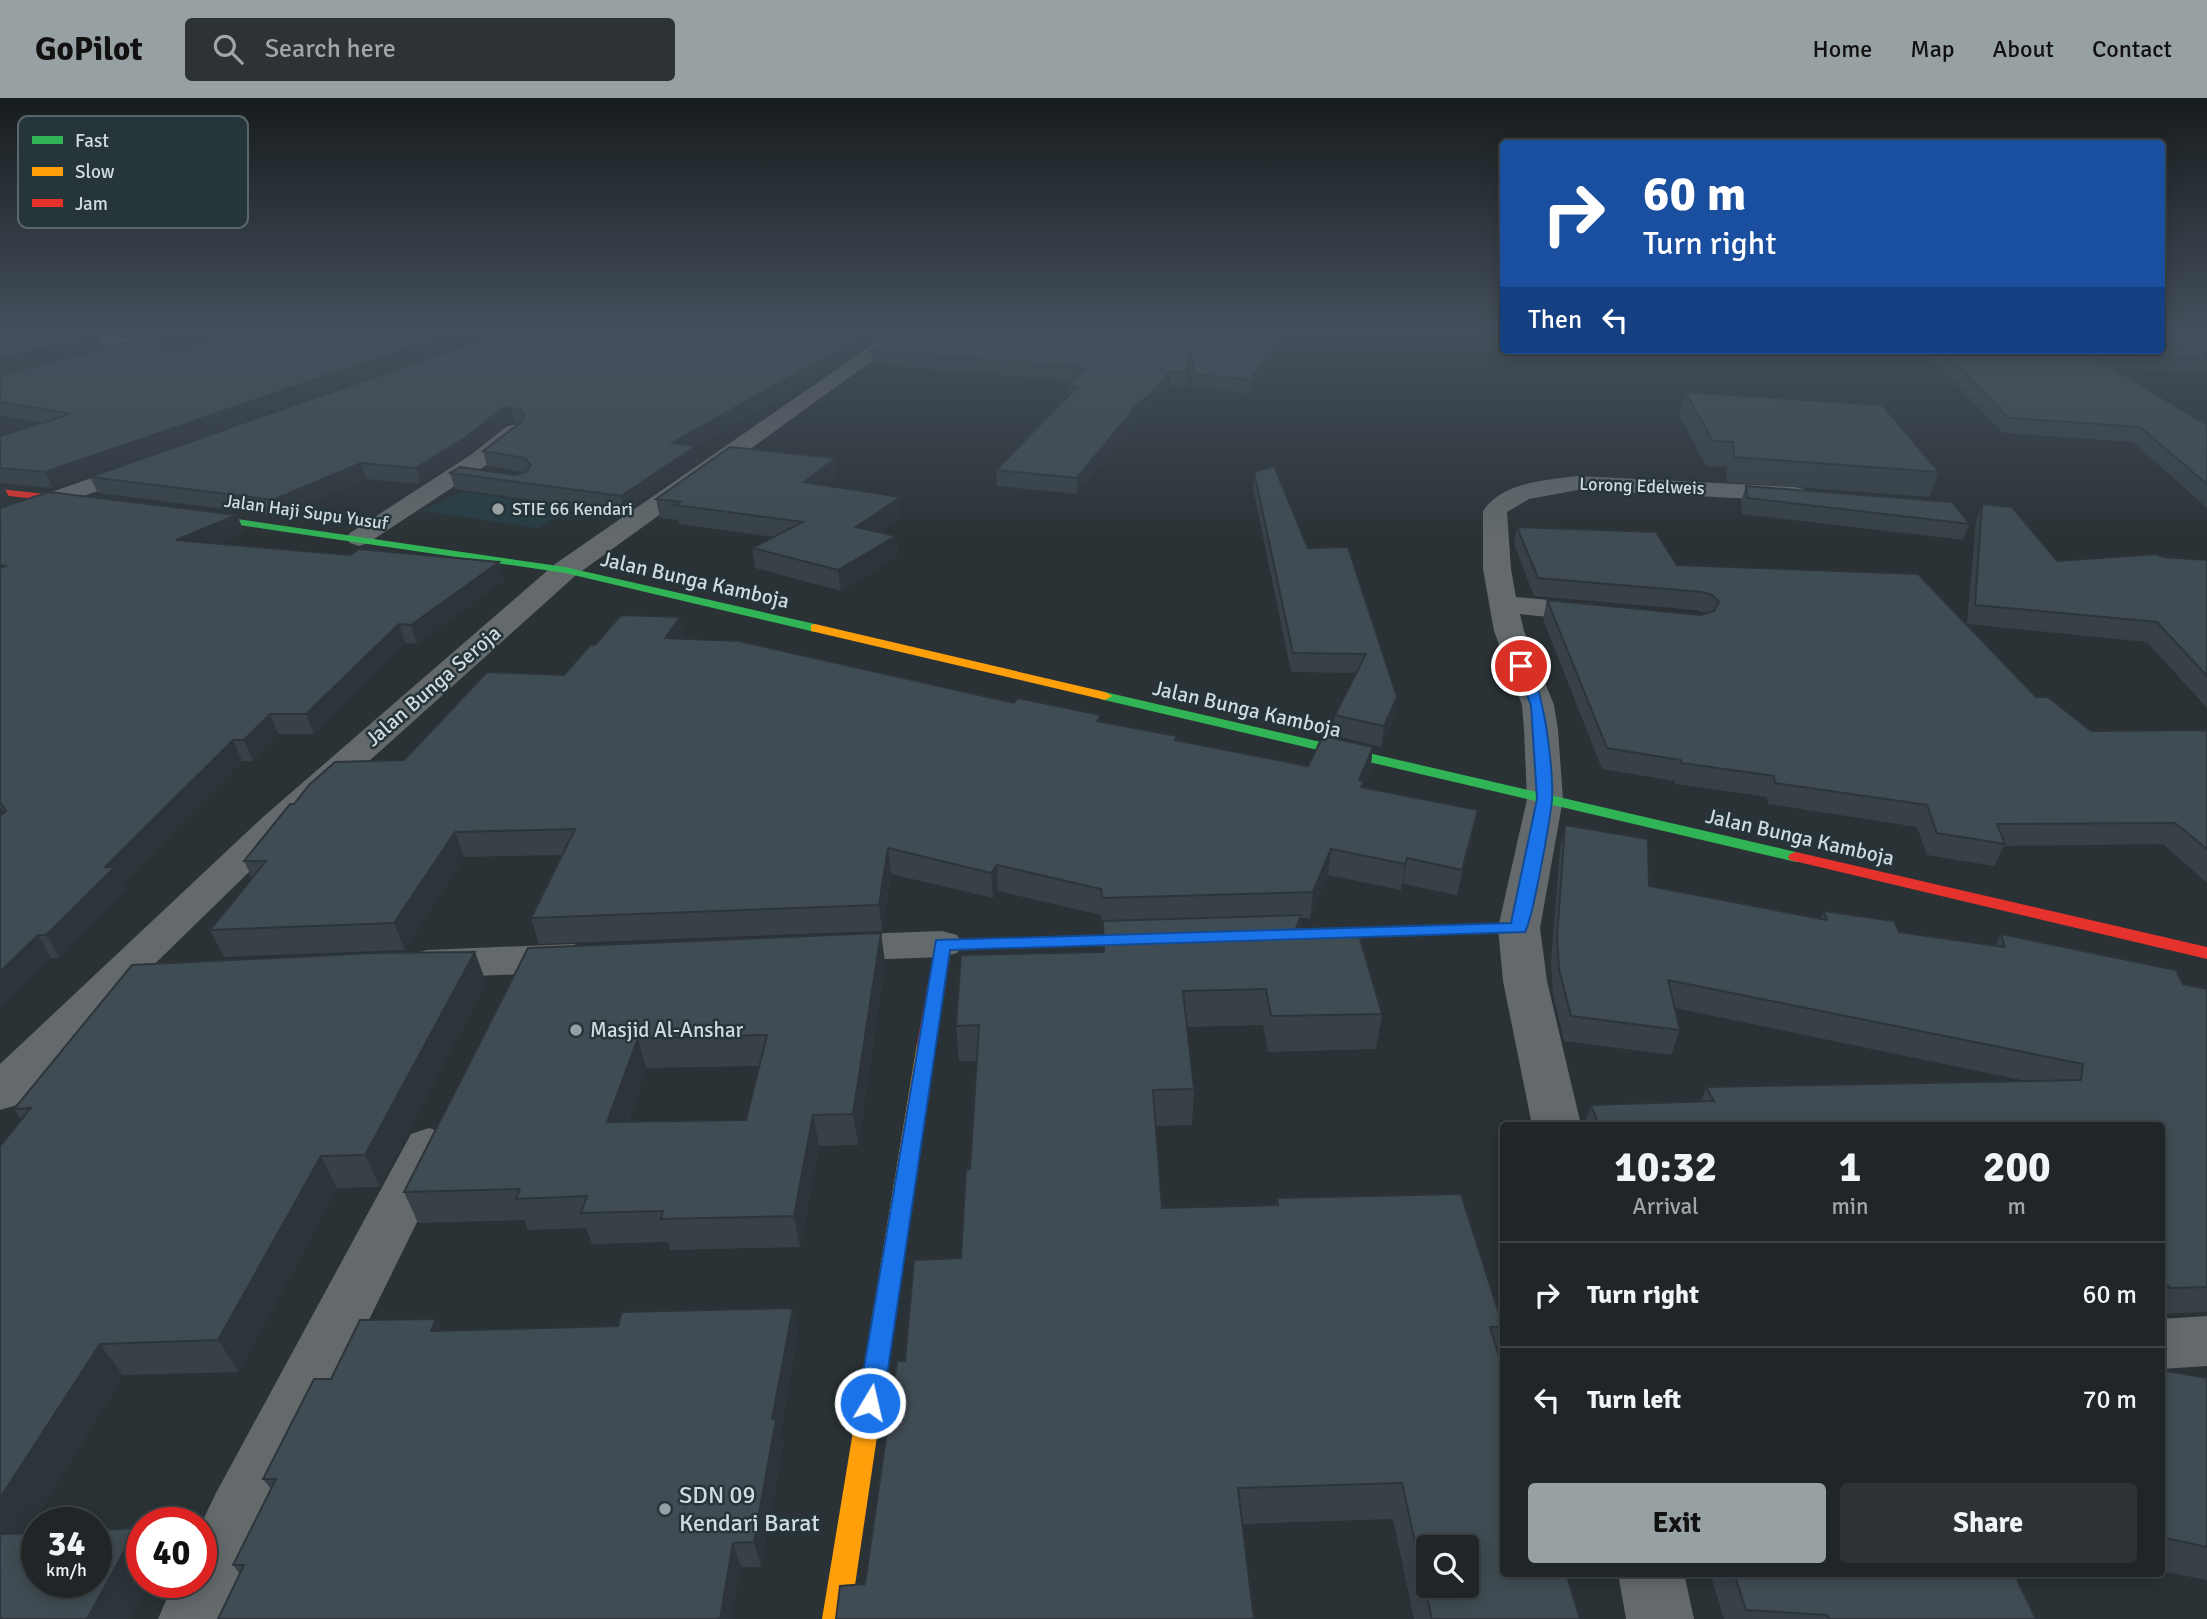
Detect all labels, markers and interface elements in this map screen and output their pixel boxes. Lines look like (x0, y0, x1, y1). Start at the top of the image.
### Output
search box (185, 18, 675, 81)
text: GoPilot (35, 29, 143, 70)
icon: search (209, 30, 247, 68)
text: Search here (265, 33, 396, 65)
text: Home (1812, 34, 1872, 64)
text: Map (1910, 34, 1955, 64)
text: About (1993, 34, 2054, 64)
text: Contact (2092, 34, 2172, 64)
legend (18, 116, 248, 228)
text: Fast (75, 129, 109, 153)
text: Slow (75, 160, 115, 184)
text: 60 m (1643, 164, 1746, 224)
icon: right (1528, 168, 1619, 259)
text: Jam (75, 192, 108, 216)
text: Turn right (1643, 224, 1776, 263)
icon: left (1596, 301, 1634, 339)
text: Then (1528, 304, 1582, 336)
street label: Lorong Edelweis (1579, 473, 1705, 499)
street label: Jalan Haji Supu Yusuf (223, 490, 390, 535)
place label: STIE 66 Kendari (512, 498, 633, 520)
marker: STIE 66 Kendari (490, 501, 506, 517)
street label: Jalan Bunga Kamboja (598, 546, 792, 614)
street label: Jalan Bunga Seroja (360, 620, 506, 752)
pin (1491, 636, 1551, 696)
icon: arrive (1502, 647, 1540, 685)
street label: Jalan Bunga Kamboja (1150, 675, 1344, 743)
street label: Jalan Bunga Kamboja (1703, 803, 1897, 871)
place label: Masjid Al-Anshar (590, 1017, 744, 1043)
marker: Masjid Al-Anshar (568, 1022, 584, 1038)
text: 10:32 (1614, 1142, 1717, 1193)
text: 1 (1839, 1142, 1861, 1193)
text: 200 (1983, 1142, 2051, 1193)
text: Arrival (1633, 1192, 1699, 1221)
text: min (1831, 1192, 1869, 1221)
text: m (2008, 1192, 2026, 1221)
icon: right (1528, 1276, 1566, 1314)
text: Turn right (1587, 1279, 1699, 1311)
text: 60 m (2082, 1279, 2137, 1311)
position arrow (833, 1366, 907, 1440)
icon: left (1528, 1381, 1566, 1419)
text: Turn left (1587, 1384, 1681, 1416)
text: 70 m (2082, 1384, 2137, 1416)
place label: SDN 09 Kendari Barat (679, 1480, 820, 1538)
button: Exit (1528, 1483, 1826, 1563)
button: Share (1840, 1483, 2137, 1563)
marker: SDN 09 Kendari Barat (657, 1501, 673, 1517)
speed limit sign: 40 (126, 1507, 217, 1598)
text: 34 (48, 1522, 85, 1565)
map controls (1416, 1535, 1479, 1598)
button: search (1416, 1535, 1479, 1598)
text: km/h (46, 1559, 87, 1581)

